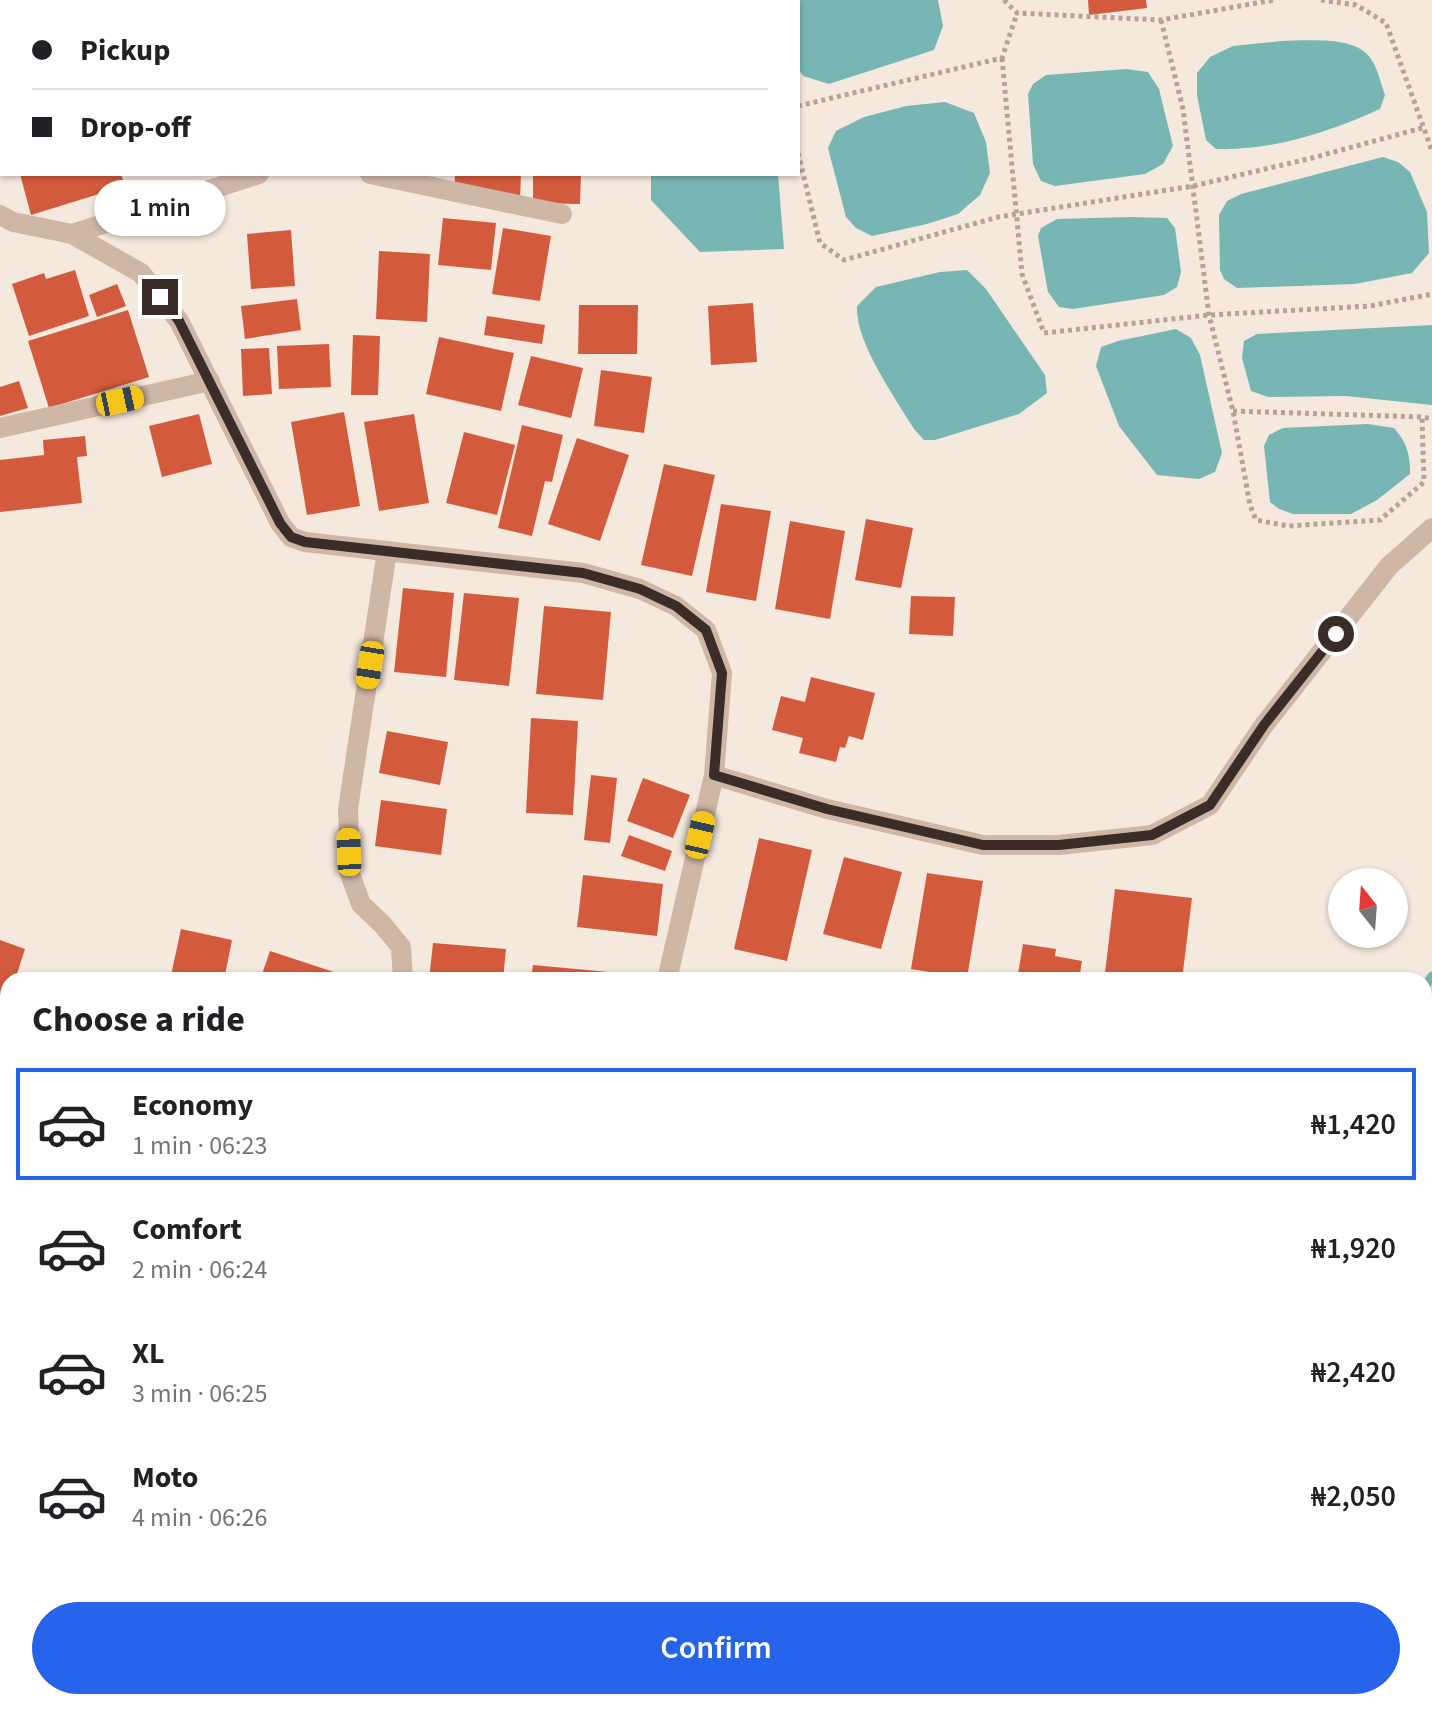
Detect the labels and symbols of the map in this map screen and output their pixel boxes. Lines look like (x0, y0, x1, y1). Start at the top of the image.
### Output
callout: 1 min (94, 181, 226, 237)
route end (142, 279, 178, 315)
car (94, 384, 146, 418)
route start (1318, 616, 1354, 652)
car (354, 639, 386, 691)
car (683, 809, 717, 861)
car (336, 828, 362, 876)
north arrow (1328, 868, 1408, 948)

